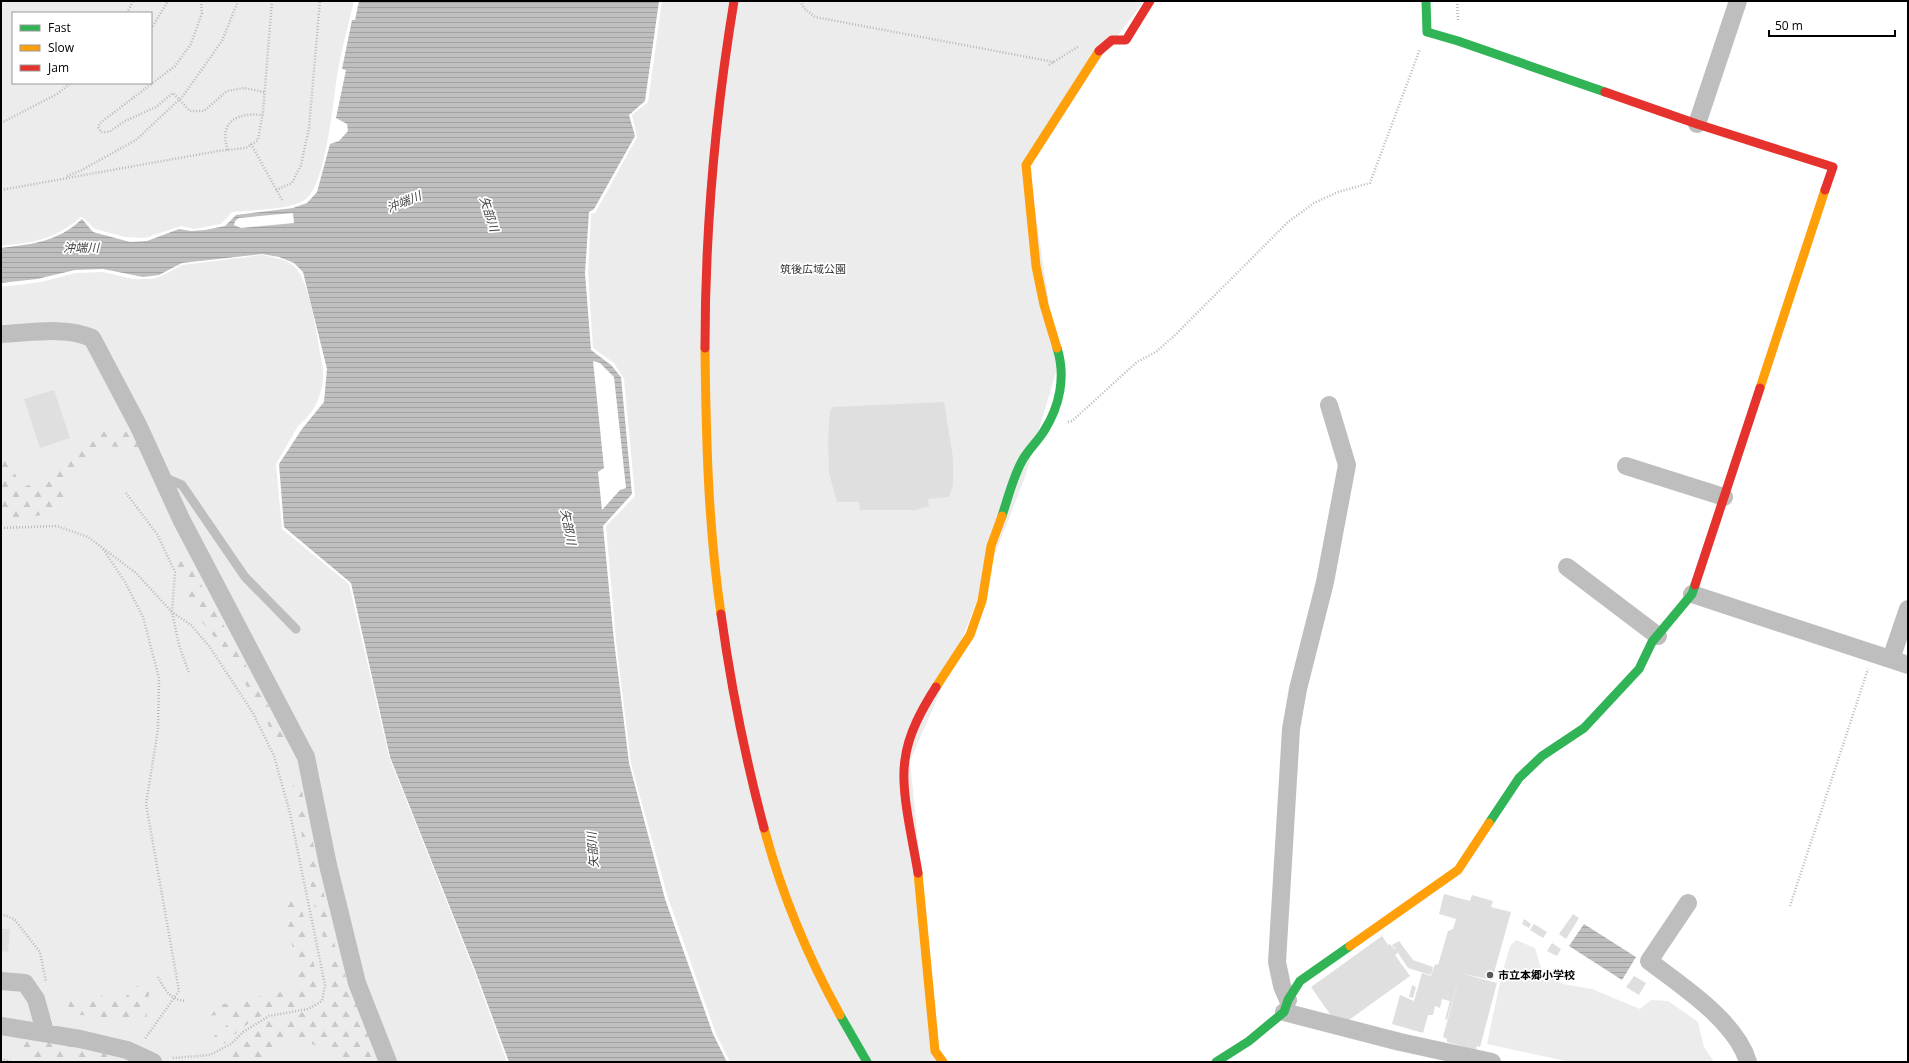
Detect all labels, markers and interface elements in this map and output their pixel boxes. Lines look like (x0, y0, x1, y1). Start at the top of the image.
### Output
legend (12, 12, 152, 84)
scale bar (1769, 12, 1895, 38)
text: 50 m (1775, 17, 1803, 34)
text: Fast (48, 19, 71, 36)
text: Slow (48, 39, 75, 56)
text: Jam (47, 59, 69, 76)
water label: 沖端川 (384, 186, 426, 216)
water label: 矢部川 (476, 194, 504, 235)
water label: 沖端川 (63, 239, 101, 256)
park label: 筑後広域公園 (780, 261, 846, 276)
water label: 矢部川 (557, 508, 581, 548)
water label: 矢部川 (583, 829, 602, 869)
place label: 市立本郷小学校 (1498, 967, 1575, 982)
marker: 市立本郷小学校 (1485, 970, 1495, 980)

